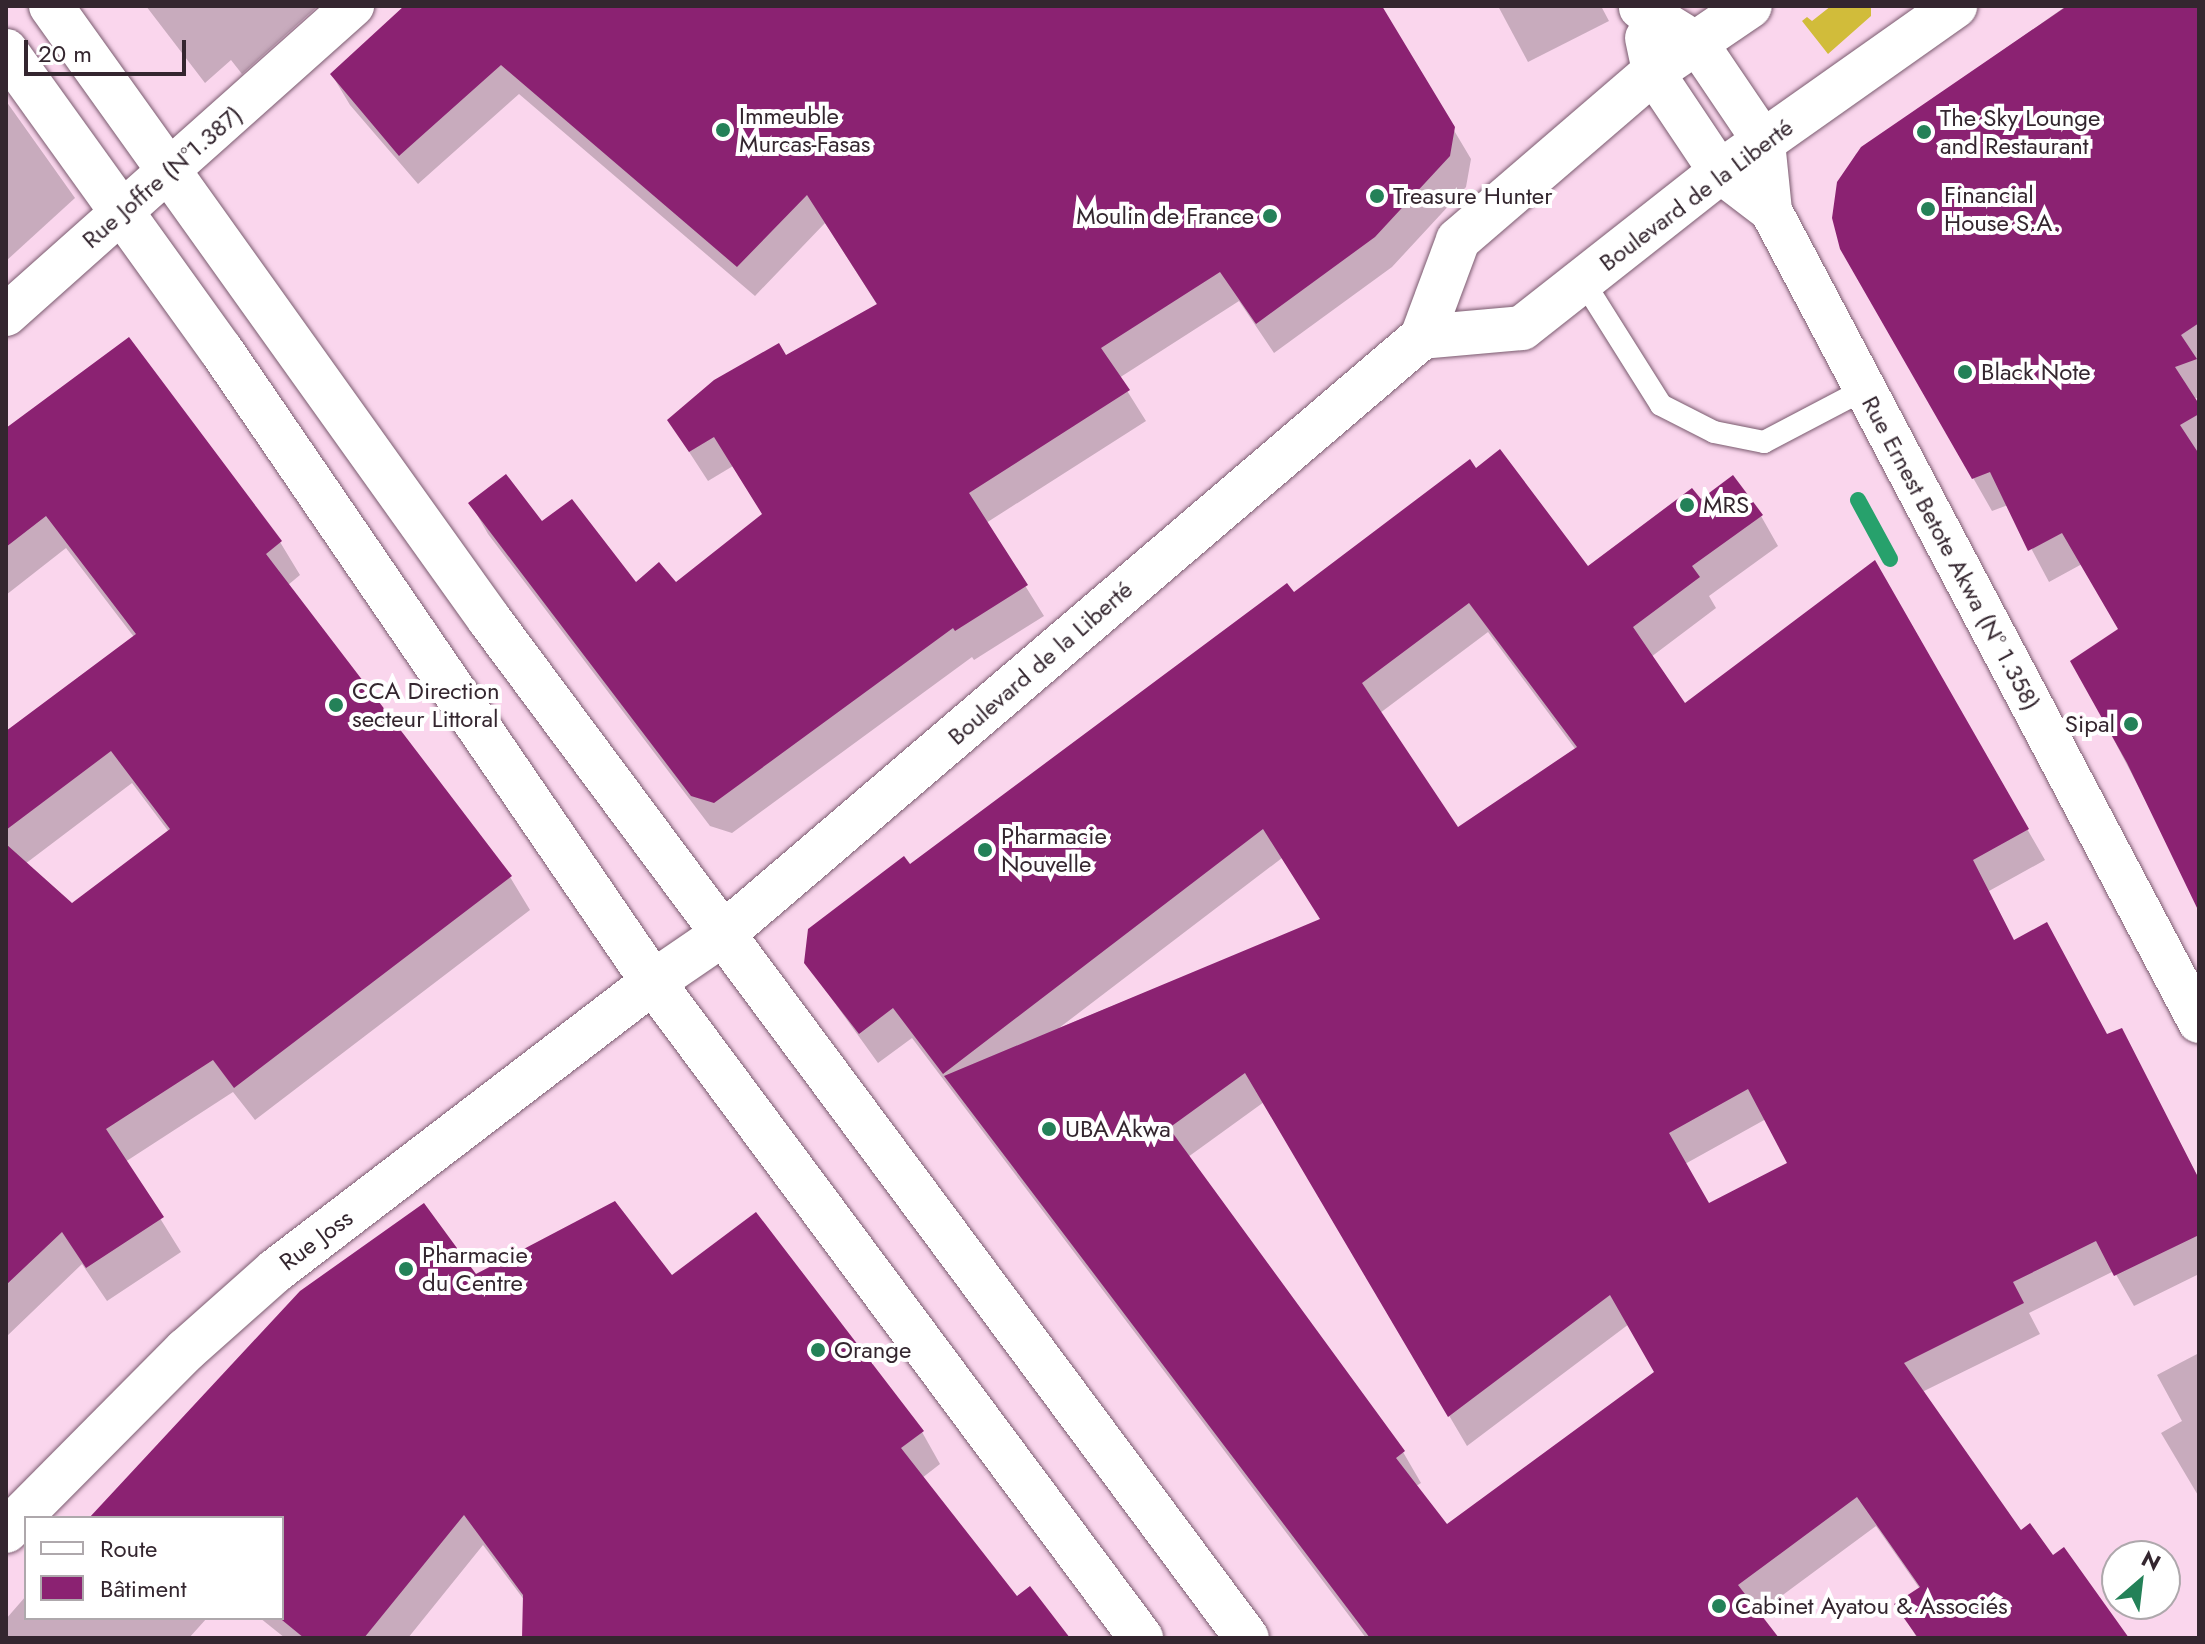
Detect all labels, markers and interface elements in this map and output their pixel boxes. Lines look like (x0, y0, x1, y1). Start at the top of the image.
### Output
scale bar (28, 24, 190, 74)
text: 20 m (38, 36, 92, 71)
street label: Rue Joffre (N°1.387) (76, 100, 248, 254)
place label: Immeuble Murcas-Fasas (739, 102, 870, 158)
place label: The Sky Lounge and Restaurant (1940, 104, 2100, 160)
street label: Boulevard de la Liberté (1594, 113, 1798, 277)
marker: Immeuble Murcas-Fasas (714, 121, 732, 139)
marker: The Sky Lounge and Restaurant (1915, 123, 1933, 141)
place label: Financial House S.A. (1944, 181, 2060, 237)
place label: Treasure Hunter (1393, 182, 1552, 210)
marker: Treasure Hunter (1368, 187, 1386, 205)
marker: Financial House S.A. (1919, 200, 1937, 218)
place label: Moulin de France (1076, 202, 1254, 230)
marker: Moulin de France (1261, 207, 1279, 225)
place label: Black Note (1981, 358, 2091, 386)
marker: Black Note (1956, 363, 1974, 381)
street label: Rue Ernest Betote Akwa (N° 1.358) (1856, 391, 2046, 715)
place label: MRS (1703, 491, 1749, 519)
marker: MRS (1678, 496, 1696, 514)
street label: Boulevard de la Liberté (942, 575, 1138, 751)
place label: CCA Direction secteur Littoral (352, 677, 500, 733)
marker: CCA Direction secteur Littoral (327, 696, 345, 714)
place label: Sipal (2065, 710, 2115, 738)
marker: Sipal (2122, 715, 2140, 733)
place label: Pharmacie Nouvelle (1001, 822, 1107, 878)
marker: Pharmacie Nouvelle (976, 841, 994, 859)
place label: UBA Akwa (1065, 1115, 1171, 1143)
marker: UBA Akwa (1040, 1120, 1058, 1138)
street label: Rue Joss (274, 1203, 358, 1277)
place label: Pharmacie du Centre (422, 1241, 528, 1297)
marker: Pharmacie du Centre (397, 1260, 415, 1278)
place label: Orange (834, 1336, 911, 1364)
marker: Orange (809, 1341, 827, 1359)
legend (24, 1516, 284, 1620)
text: Route (100, 1531, 157, 1566)
north arrow (2101, 1540, 2181, 1620)
text: N (2136, 1542, 2167, 1579)
text: Bâtiment (100, 1571, 186, 1606)
place label: Cabinet Ayatou & Associés (1735, 1592, 2008, 1620)
marker: Cabinet Ayatou & Associés (1710, 1597, 1728, 1615)

